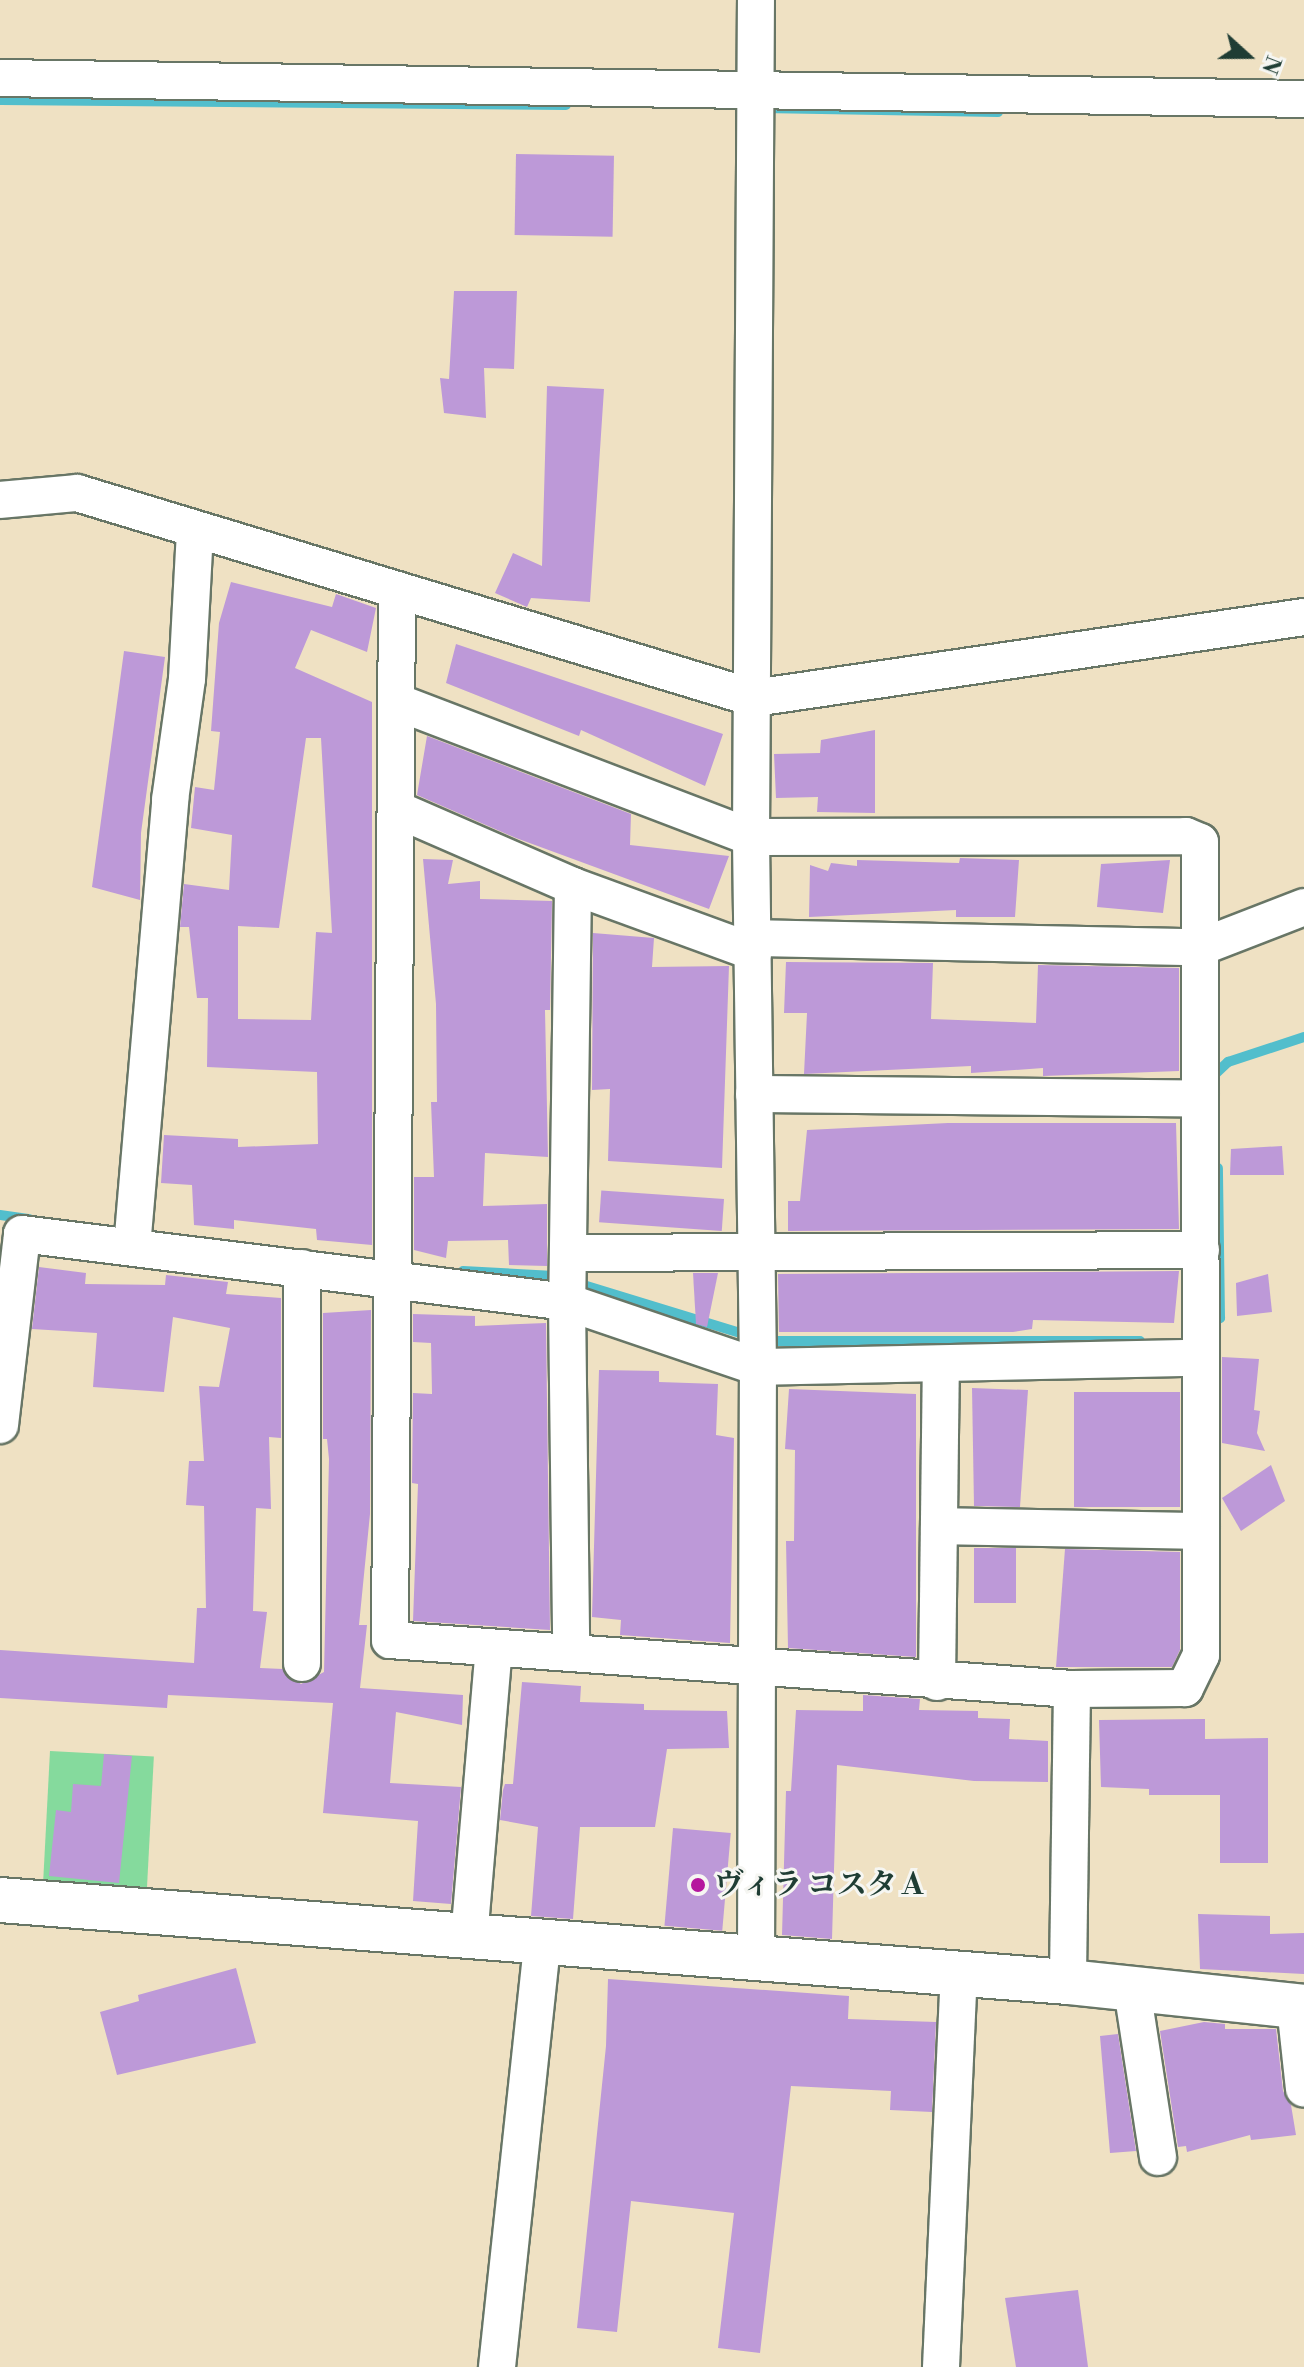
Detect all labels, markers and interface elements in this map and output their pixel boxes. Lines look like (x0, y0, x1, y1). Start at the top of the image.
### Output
north arrow (1208, 16, 1288, 96)
text: N (1255, 52, 1287, 78)
place label: ヴィラ コスタ A (714, 1867, 925, 1903)
marker: ヴィラ コスタ A (689, 1876, 707, 1894)

